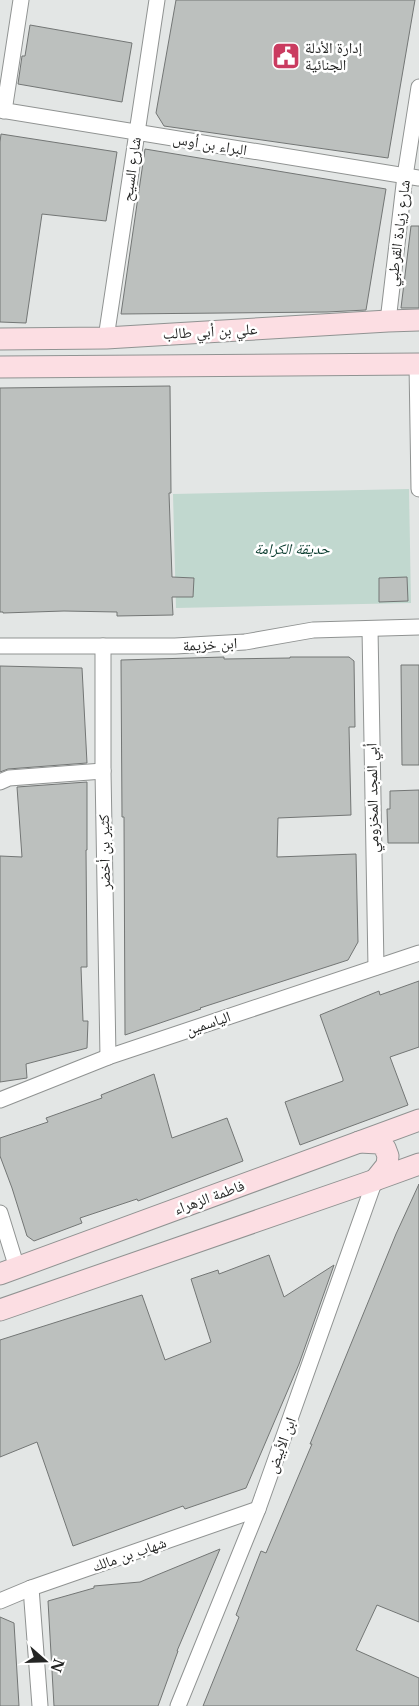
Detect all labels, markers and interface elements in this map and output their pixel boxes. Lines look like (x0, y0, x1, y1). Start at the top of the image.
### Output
place label: إدارة الأدلة الجنائية (305, 38, 362, 74)
public building icon: إدارة الأدلة الجنائية (271, 41, 301, 71)
street label: البراء بن أوس (172, 129, 248, 160)
street label: شارع السيح (117, 135, 146, 203)
street label: شارع زيادة القرطبي (382, 178, 417, 288)
street label: علي بن أبي طالب (162, 319, 258, 346)
park label: حديقة الكرامة (254, 539, 330, 558)
street label: ابن خزيمة (182, 633, 238, 656)
street label: أبي المجد المخزومي (362, 743, 385, 853)
street label: كثير بن أخضر (94, 814, 115, 891)
street label: الياسمين (183, 1006, 233, 1040)
street label: فاطمة الزهراء (171, 1175, 247, 1219)
street label: ابن الأبيض (262, 1414, 301, 1476)
street label: شهاب بن مالك (89, 1532, 169, 1577)
north arrow (20, 1636, 70, 1686)
text: N (47, 1656, 68, 1675)

